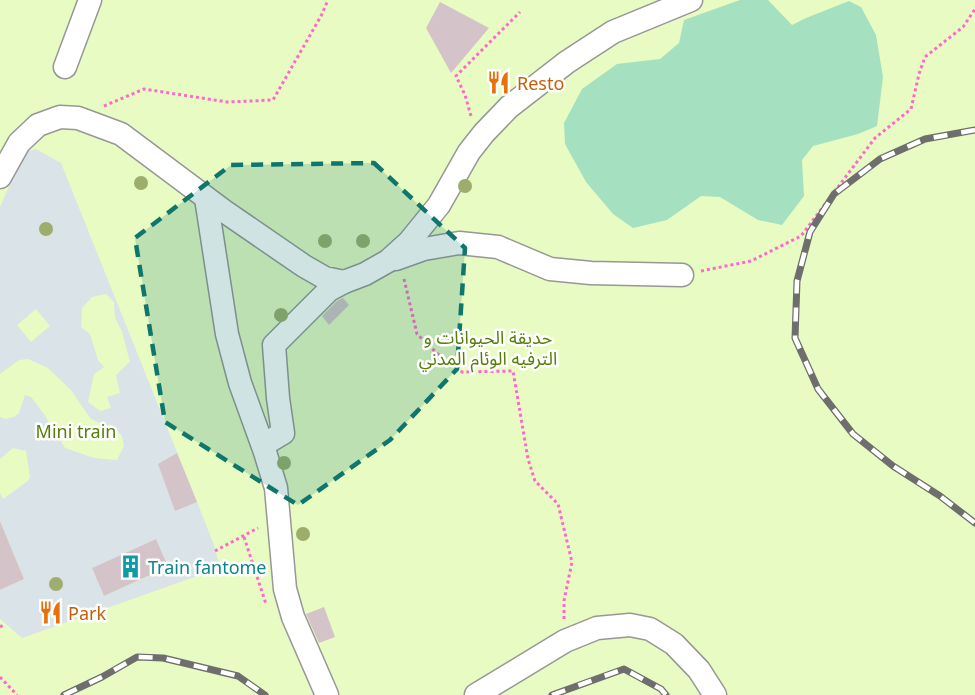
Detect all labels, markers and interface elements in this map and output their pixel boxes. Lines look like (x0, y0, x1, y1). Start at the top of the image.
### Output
restaurant icon: Resto (486, 70, 512, 96)
place label: Resto (517, 71, 564, 95)
park label: حديقة الحيوانات و الترفيه الوئام المدني (419, 325, 557, 373)
park label: Mini train (36, 419, 116, 443)
building icon: Train fantome (117, 554, 143, 580)
place label: Train fantome (148, 555, 267, 579)
restaurant icon: Park (37, 600, 63, 626)
place label: Park (68, 601, 106, 625)

